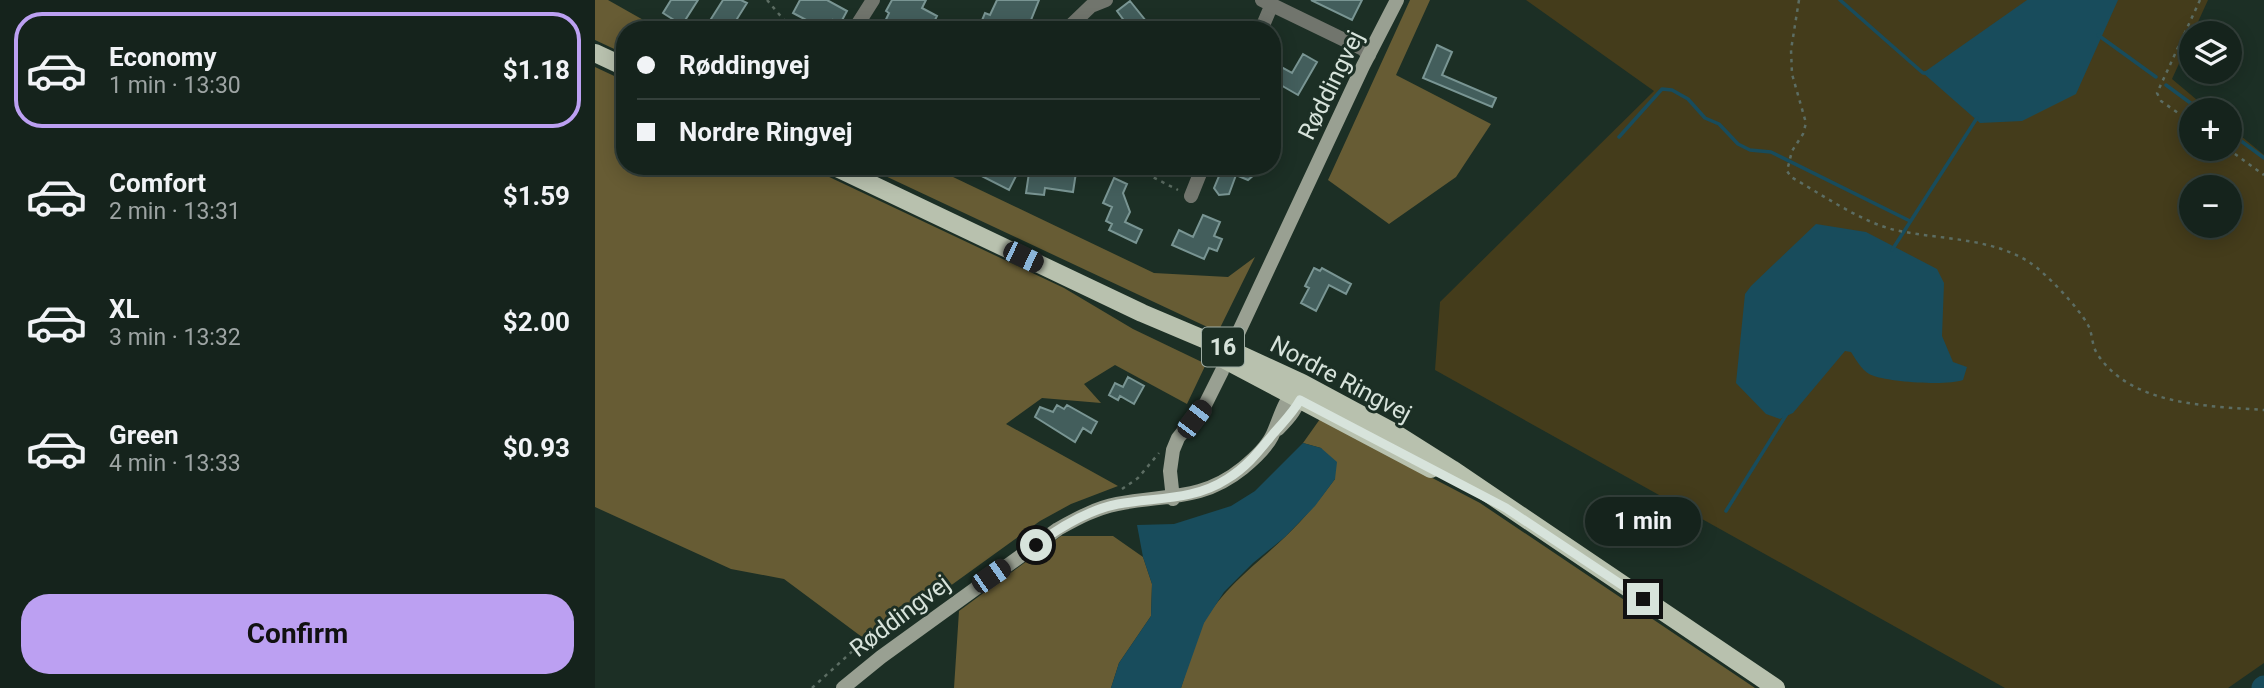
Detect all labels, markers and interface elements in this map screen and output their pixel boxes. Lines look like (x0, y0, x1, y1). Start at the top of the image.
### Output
map controls (2179, 21, 2242, 238)
button: layers (2179, 21, 2242, 84)
street label: Røddingvej (1293, 26, 1369, 144)
icon: car (25, 39, 88, 102)
text: Economy (109, 42, 216, 72)
text: Røddingvej (679, 50, 810, 80)
text: $1.18 (503, 55, 570, 85)
text: 1 min · 13:30 (109, 72, 241, 99)
button: + (2179, 98, 2242, 161)
text: Nordre Ringvej (679, 117, 853, 147)
icon: car (25, 165, 88, 228)
text: Comfort (109, 168, 206, 198)
button: − (2179, 175, 2242, 238)
text: $1.59 (503, 181, 570, 211)
text: 2 min · 13:31 (109, 198, 241, 225)
car (1000, 238, 1047, 276)
icon: car (25, 291, 88, 354)
text: XL (109, 294, 140, 324)
text: $2.00 (503, 307, 570, 337)
text: 3 min · 13:32 (109, 324, 241, 351)
road number: 16 (1202, 328, 1244, 366)
street label: Nordre Ringvej (1265, 330, 1417, 428)
car (1173, 396, 1216, 442)
icon: car (25, 417, 88, 480)
text: Green (109, 420, 179, 450)
text: $0.93 (503, 433, 570, 463)
text: 4 min · 13:33 (109, 450, 241, 477)
callout: 1 min (1585, 498, 1701, 546)
text: 1 min (1614, 508, 1672, 535)
route start (1020, 529, 1052, 561)
car (968, 555, 1015, 597)
street label: Røddingvej (844, 569, 956, 663)
route end (1627, 583, 1659, 615)
button: Confirm (21, 594, 574, 674)

